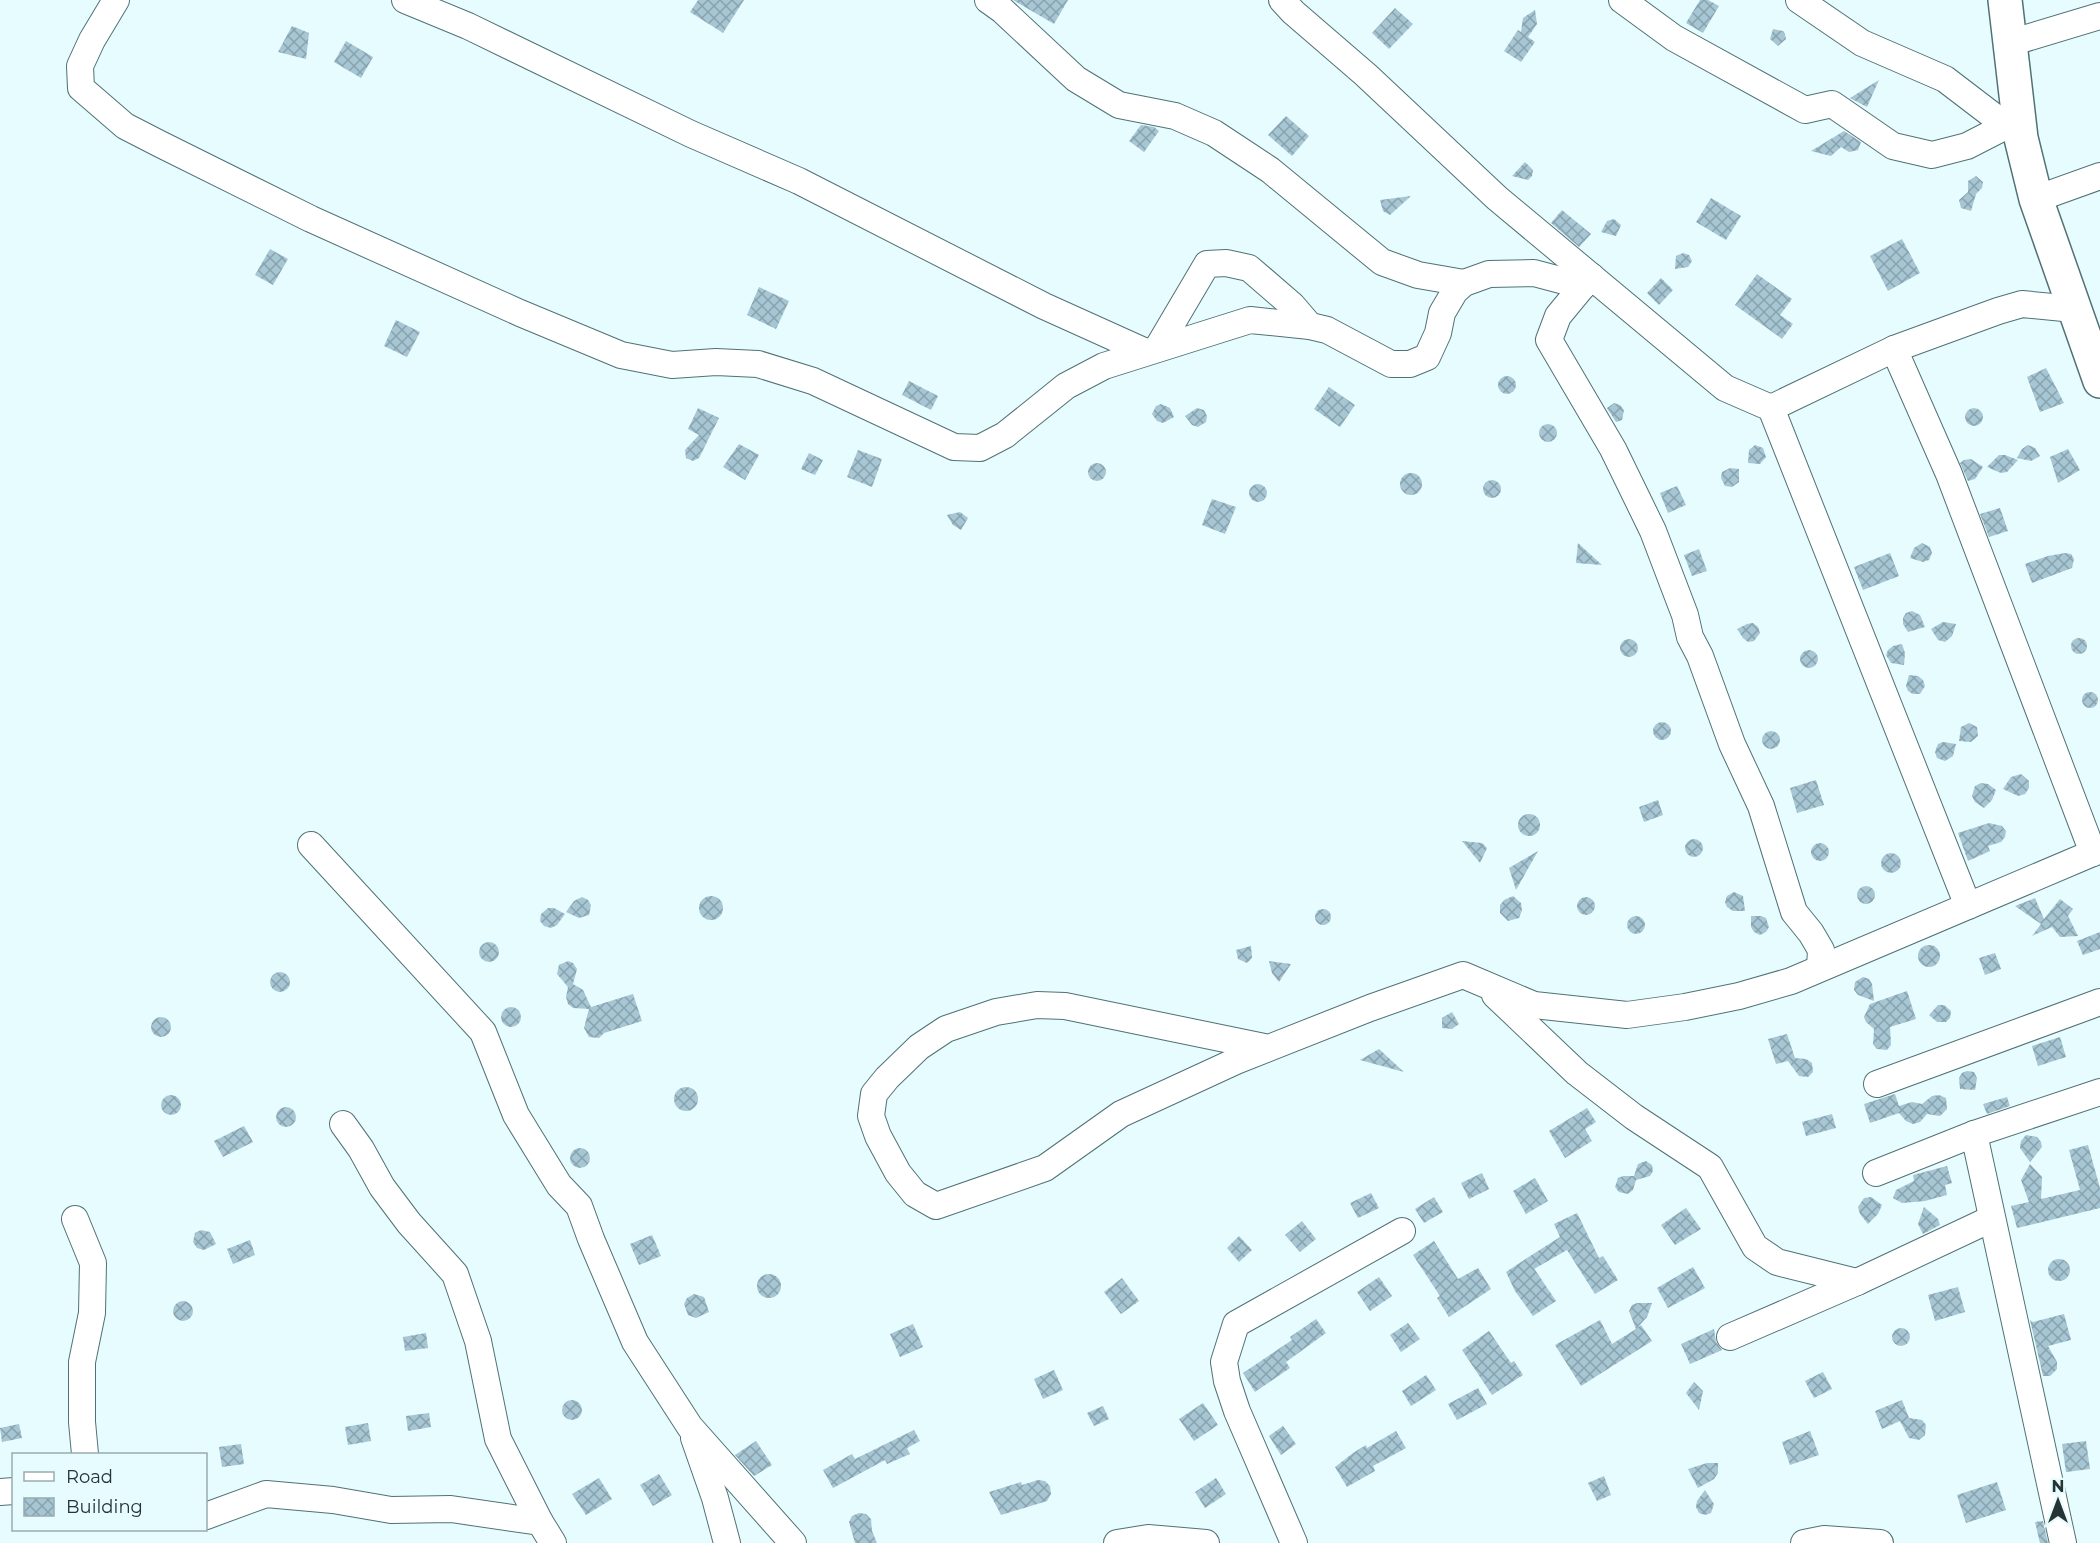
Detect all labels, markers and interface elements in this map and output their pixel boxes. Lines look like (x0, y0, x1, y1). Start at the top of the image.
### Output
legend (12, 1453, 207, 1531)
text: Road (66, 1466, 113, 1488)
north arrow (2028, 1471, 2088, 1531)
text: N (2052, 1477, 2064, 1496)
text: Building (66, 1496, 143, 1518)

